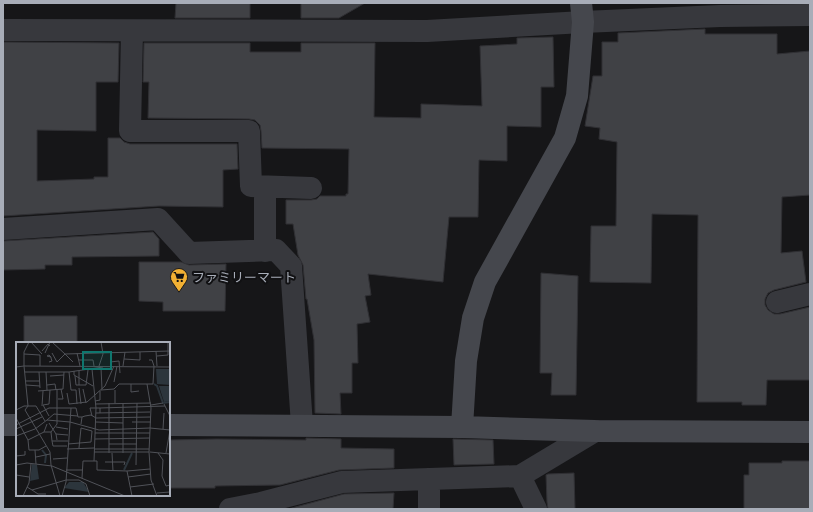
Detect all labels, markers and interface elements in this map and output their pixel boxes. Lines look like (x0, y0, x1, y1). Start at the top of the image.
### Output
supermarket icon: ファミリーマート (169, 267, 189, 292)
place label: ファミリーマート (192, 270, 296, 285)
inset map (16, 342, 170, 496)

